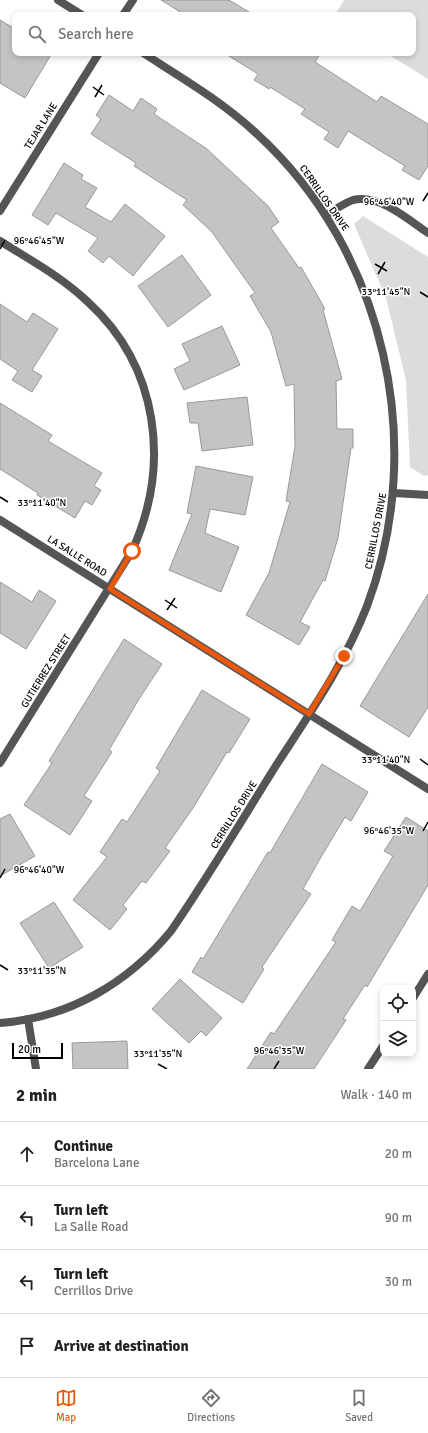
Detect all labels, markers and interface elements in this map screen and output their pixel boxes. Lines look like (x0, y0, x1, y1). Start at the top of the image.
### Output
search box (12, 12, 416, 56)
icon: search (26, 23, 48, 45)
text: Search here (58, 25, 134, 43)
street label: TEJAR LANE (22, 100, 60, 152)
street label: CERRILLOS DRIVE (297, 163, 351, 234)
text: 96°46'40"W (364, 196, 415, 208)
text: 96°46'45"W (14, 235, 65, 247)
text: 33°11'45"N (362, 286, 410, 298)
street label: CERRILLOS DRIVE (363, 491, 389, 570)
text: 33°11'40"N (18, 497, 66, 509)
street label: LA SALLE ROAD (45, 533, 109, 579)
route start (123, 542, 141, 560)
street label: GUTIERREZ STREET (18, 632, 74, 710)
route end (335, 647, 353, 665)
text: 33°11'40"N (362, 754, 410, 766)
street label: CERRILLOS DRIVE (208, 779, 260, 851)
text: 96°46'35"W (364, 825, 415, 837)
text: 96°46'40"W (14, 864, 65, 876)
text: 33°11'35"N (18, 965, 66, 977)
map controls (380, 985, 416, 1057)
button: locate (380, 985, 416, 1021)
button: layers (380, 1021, 416, 1057)
scale bar (12, 1041, 63, 1060)
text: 20 m (18, 1043, 41, 1056)
text: 96°46'35"W (254, 1045, 305, 1057)
text: 33°11'35"N (134, 1048, 182, 1060)
text: 2 min (16, 1085, 57, 1106)
text: Walk · 140 m (341, 1087, 412, 1103)
text: Continue (54, 1137, 113, 1155)
icon: ahead (16, 1143, 38, 1165)
text: 20 m (385, 1146, 412, 1162)
text: Barcelona Lane (54, 1155, 139, 1171)
text: Turn left (54, 1201, 108, 1219)
icon: left (16, 1207, 38, 1229)
text: 90 m (385, 1210, 412, 1226)
text: La Salle Road (54, 1219, 128, 1235)
text: Turn left (54, 1265, 108, 1283)
icon: left (16, 1271, 38, 1293)
text: 30 m (385, 1274, 412, 1290)
text: Cerrillos Drive (54, 1283, 133, 1299)
icon: arrive (16, 1335, 38, 1357)
text: Arrive at destination (54, 1337, 189, 1355)
tab: Map (55, 1387, 77, 1424)
tab: Directions (187, 1387, 235, 1424)
tab: Saved (345, 1387, 373, 1424)

